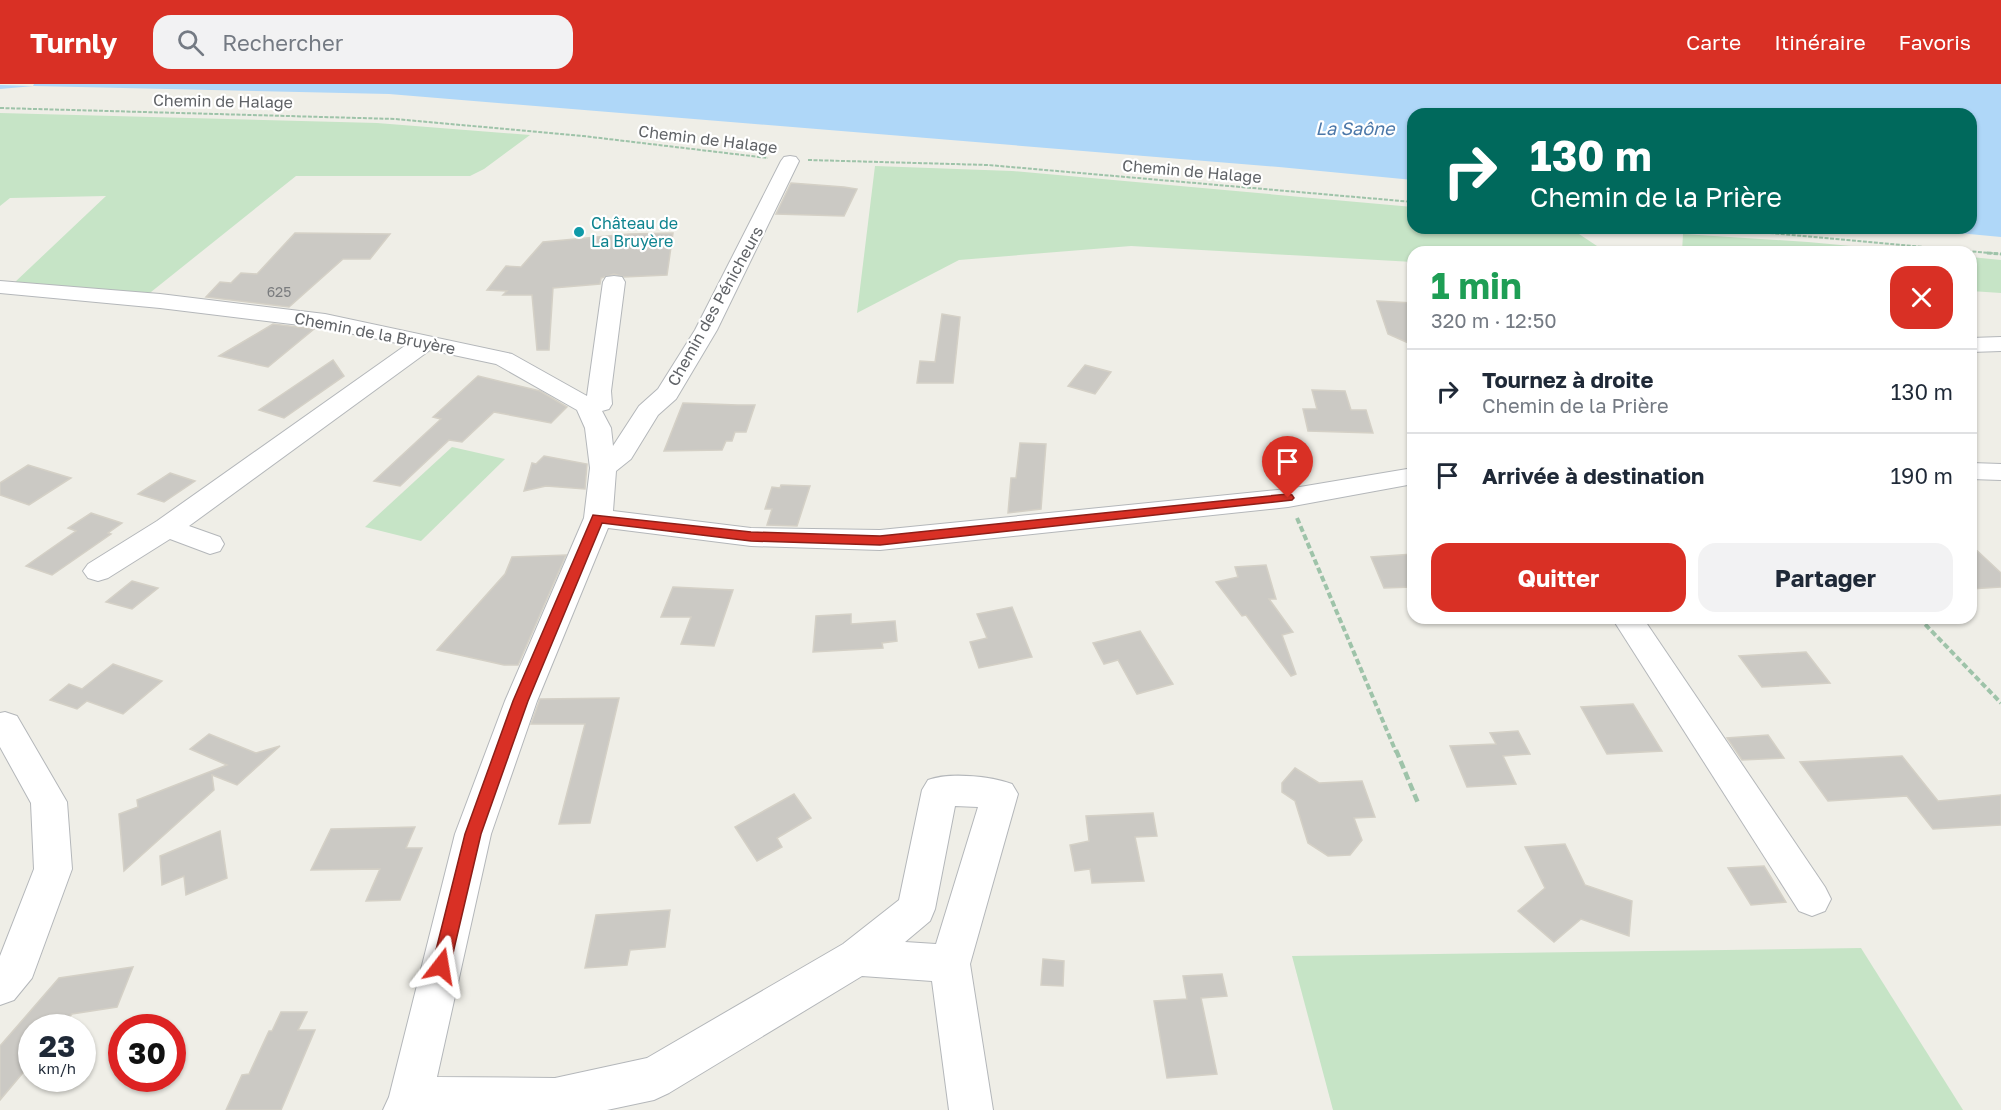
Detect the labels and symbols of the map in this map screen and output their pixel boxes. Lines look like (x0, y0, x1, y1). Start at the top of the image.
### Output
street label: Chemin de Halage (153, 90, 293, 112)
water label: La Saône (1315, 117, 1396, 139)
street label: Chemin de Halage (637, 121, 779, 157)
street label: Chemin de Halage (1121, 155, 1263, 187)
place label: Château de La Bruyère (591, 213, 678, 251)
street label: Chemin des Pénicheurs (663, 222, 767, 390)
marker: Château de La Bruyère (572, 225, 586, 239)
house number: 625 (267, 283, 291, 300)
street label: Chemin de la Bruyère (293, 308, 457, 358)
pin (1262, 436, 1313, 498)
position arrow (409, 934, 473, 998)
speed limit sign: 30 (108, 1014, 186, 1092)

